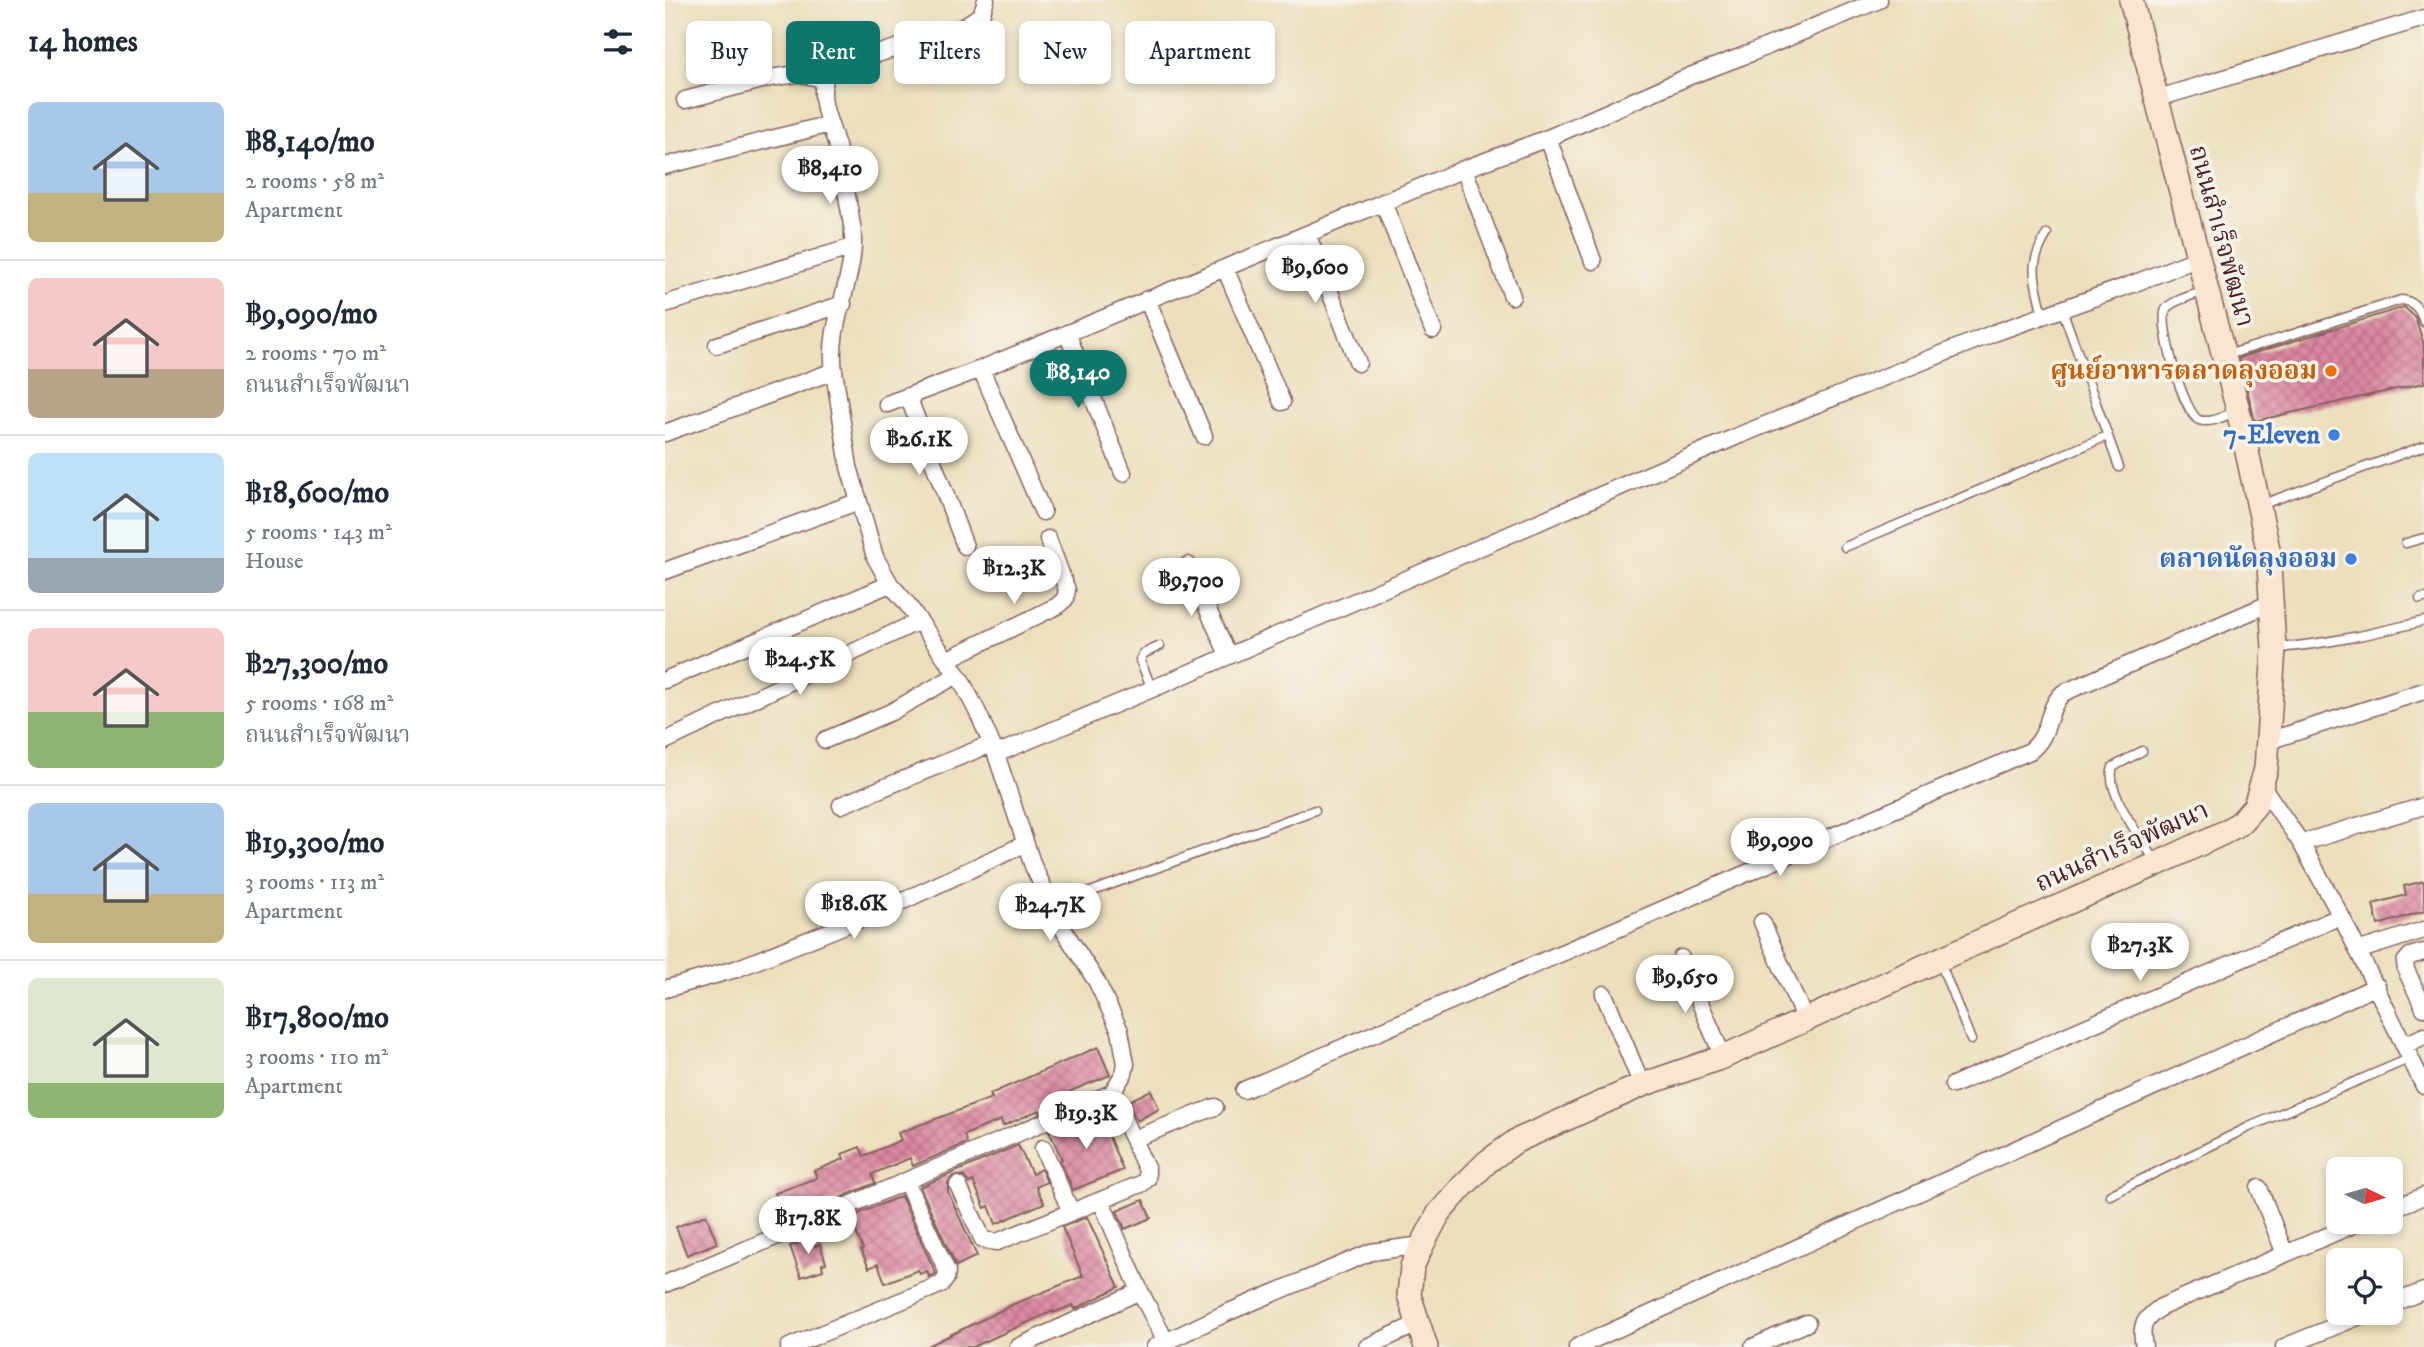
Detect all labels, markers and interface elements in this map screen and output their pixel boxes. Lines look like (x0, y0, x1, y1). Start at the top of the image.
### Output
chip: Buy (686, 21, 772, 84)
chip: Rent (786, 21, 880, 84)
chip: Filters (894, 21, 1005, 84)
chip: New (1019, 21, 1111, 84)
chip: Apartment (1125, 21, 1275, 84)
icon: filters (599, 23, 637, 61)
text: 14 homes (28, 24, 138, 61)
text: ฿8,140/mo (245, 124, 375, 161)
icon: home (84, 130, 168, 214)
street label: ถนนสำเร็จพัฒนา (2181, 141, 2261, 331)
pin: ฿8,410 (773, 146, 887, 206)
text: ฿8,410 (798, 154, 863, 183)
text: 2 rooms · 58 m² (245, 167, 384, 196)
text: Apartment (245, 196, 343, 225)
pin: ฿9,600 (1258, 246, 1372, 305)
text: ฿9,600 (1281, 253, 1349, 282)
text: ฿9,090/mo (245, 296, 377, 333)
icon: home (84, 306, 168, 390)
text: 2 rooms · 70 m² (245, 339, 386, 368)
pin: ฿8,140 (1021, 350, 1135, 410)
place label: ศูนย์อาหารตลาดลุงออม (2050, 354, 2317, 388)
text: ฿8,140 (1046, 358, 1110, 387)
marker: ศูนย์อาหารตลาดลุงออม (2323, 363, 2339, 379)
text: ถนนสำเร็จพัฒนา (245, 371, 410, 400)
pin: ฿26.1K (862, 418, 976, 477)
place label: 7-Eleven (2223, 419, 2320, 452)
text: ฿26.1K (886, 425, 952, 454)
marker: 7-Eleven (2326, 427, 2342, 443)
text: ฿18,600/mo (245, 475, 389, 512)
icon: home (84, 481, 168, 565)
text: 5 rooms · 143 m² (245, 518, 392, 547)
place label: ตลาดนัดลุงออม (2159, 543, 2337, 576)
pin: ฿12.3K (957, 546, 1071, 606)
text: House (245, 547, 303, 576)
marker: ตลาดนัดลุงออม (2343, 551, 2359, 567)
text: ฿12.3K (982, 554, 1046, 583)
pin: ฿9,700 (1134, 558, 1248, 618)
text: ฿9,700 (1158, 566, 1224, 595)
pin: ฿24.5K (743, 638, 857, 697)
text: ฿24.5K (765, 645, 835, 674)
text: ฿27,300/mo (245, 646, 388, 683)
icon: home (84, 656, 168, 740)
text: 5 rooms · 168 m² (245, 689, 393, 718)
text: ถนนสำเร็จพัฒนา (245, 721, 410, 750)
street label: ถนนสำเร็จพัฒนา (2030, 794, 2214, 900)
pin: ฿9,090 (1723, 818, 1837, 878)
text: ฿19,300/mo (245, 825, 384, 862)
text: ฿9,090 (1747, 826, 1813, 855)
icon: home (84, 831, 168, 915)
text: 3 rooms · 113 m² (245, 868, 384, 897)
pin: ฿18.6K (797, 881, 911, 941)
pin: ฿24.7K (993, 884, 1107, 943)
text: ฿18.6K (821, 889, 887, 918)
text: ฿24.7K (1015, 891, 1085, 920)
text: Apartment (245, 897, 343, 926)
pin: ฿27.3K (2083, 923, 2197, 983)
text: ฿27.3K (2107, 931, 2173, 960)
pin: ฿9,650 (1628, 956, 1742, 1015)
text: ฿9,650 (1652, 963, 1718, 992)
text: ฿17,800/mo (245, 1000, 389, 1037)
icon: home (84, 1006, 168, 1090)
text: 3 rooms · 110 m² (245, 1043, 388, 1072)
text: Apartment (245, 1072, 343, 1101)
pin: ฿19.3K (1029, 1092, 1143, 1151)
text: ฿19.3K (1055, 1099, 1117, 1128)
north arrow (2326, 1157, 2403, 1234)
map controls (2326, 1157, 2403, 1325)
pin: ฿17.8K (751, 1196, 865, 1256)
text: ฿17.8K (775, 1204, 841, 1233)
button: locate (2326, 1248, 2403, 1325)

